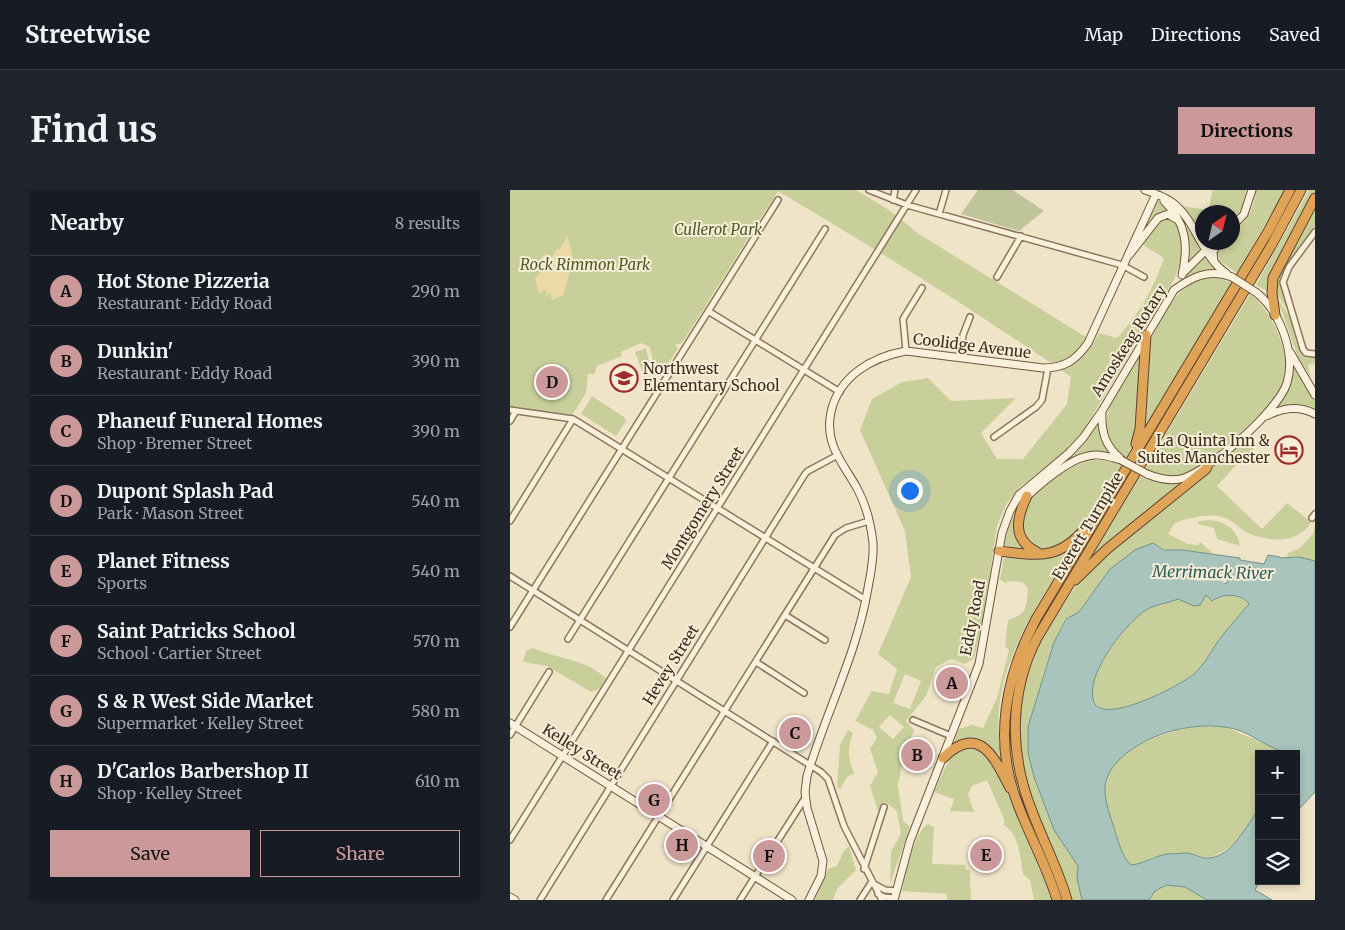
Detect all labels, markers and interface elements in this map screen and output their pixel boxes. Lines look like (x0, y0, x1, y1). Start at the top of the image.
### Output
text: Streetwise (25, 19, 150, 50)
text: Map (1085, 23, 1123, 46)
text: Directions (1151, 23, 1241, 46)
text: Saved (1269, 23, 1320, 46)
button: Directions (1178, 107, 1315, 154)
text: Find us (30, 108, 157, 152)
north arrow (1195, 205, 1240, 250)
text: Nearby (50, 209, 124, 236)
text: 8 results (395, 213, 460, 233)
park label: Cullerot Park (674, 220, 763, 239)
park label: Rock Rimmon Park (520, 255, 651, 274)
text: Hot Stone Pizzeria (97, 269, 270, 293)
text: A (60, 281, 72, 301)
text: 290 m (411, 281, 460, 301)
street label: Amoskeag Rotary (1086, 281, 1171, 401)
text: Restaurant · Eddy Road (97, 293, 272, 313)
street label: Coolidge Avenue (912, 329, 1032, 362)
text: Dunkin' (97, 339, 173, 363)
text: B (60, 351, 72, 371)
text: 390 m (412, 351, 460, 371)
place label: Northwest Elementary School (643, 359, 780, 395)
text: Restaurant · Eddy Road (97, 363, 272, 383)
pin: D (536, 363, 568, 401)
school or university icon: Northwest Elementary School (609, 363, 639, 393)
text: Phaneuf Funeral Homes (97, 409, 323, 433)
text: C (61, 421, 71, 441)
text: 390 m (412, 421, 460, 441)
place label: La Quinta Inn & Suites Manchester (1137, 431, 1271, 467)
text: Shop · Bremer Street (97, 433, 252, 453)
hotel icon: La Quinta Inn & Suites Manchester (1274, 435, 1304, 465)
street label: Montgomery Street (657, 443, 748, 573)
street label: Everett Turnpike (1048, 468, 1127, 583)
your location (897, 478, 923, 504)
text: Dupont Splash Pad (97, 479, 273, 503)
text: D (60, 491, 72, 511)
text: 540 m (411, 491, 460, 511)
text: Park · Mason Street (97, 503, 244, 523)
text: Planet Fitness (97, 549, 230, 573)
text: E (61, 561, 71, 581)
text: 540 m (411, 561, 460, 581)
water label: Merrimack River (1151, 561, 1274, 583)
text: Sports (97, 573, 147, 593)
street label: Eddy Road (956, 579, 989, 657)
text: Saint Patricks School (97, 619, 296, 643)
street label: Hevey Street (638, 621, 703, 708)
text: F (61, 631, 71, 651)
text: 570 m (413, 631, 460, 651)
text: School · Cartier Street (97, 643, 261, 663)
pin: A (936, 664, 968, 702)
text: S & R West Side Market (97, 689, 313, 713)
text: G (60, 701, 72, 721)
text: 580 m (412, 701, 460, 721)
text: Supermarket · Kelley Street (97, 713, 304, 733)
pin: C (779, 714, 811, 752)
street label: Kelley Street (539, 720, 626, 784)
pin: B (901, 736, 933, 774)
map controls (1255, 750, 1300, 885)
button: + (1255, 750, 1300, 795)
text: D'Carlos Barbershop II (97, 759, 309, 783)
text: H (59, 771, 73, 791)
text: 610 m (415, 771, 460, 791)
pin: G (638, 781, 670, 819)
text: Shop · Kelley Street (97, 783, 242, 803)
button: − (1255, 795, 1300, 840)
pin: H (666, 826, 698, 864)
button: Save (50, 830, 250, 877)
button: Share (260, 830, 460, 877)
pin: E (970, 836, 1002, 874)
pin: F (753, 837, 785, 875)
button: layers (1255, 840, 1300, 885)

